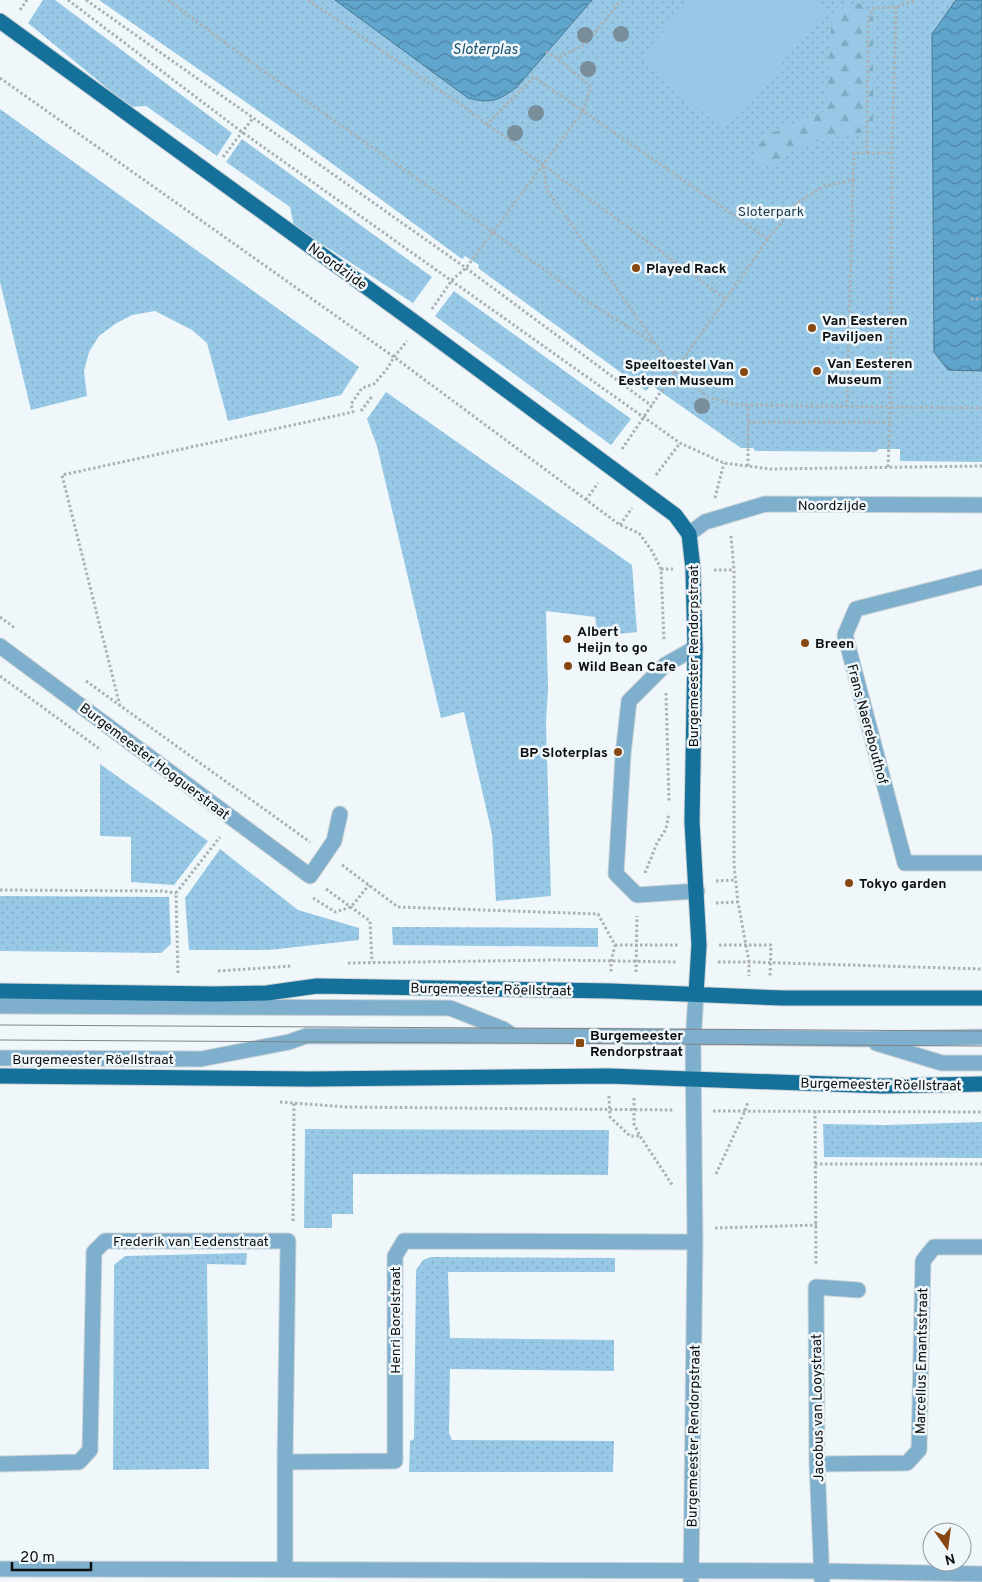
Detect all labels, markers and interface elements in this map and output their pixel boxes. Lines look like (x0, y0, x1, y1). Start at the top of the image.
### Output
water label: Sloterplas (452, 41, 518, 60)
park label: Sloterpark (738, 204, 804, 221)
street label: Noordzijde (304, 240, 370, 294)
place label: Played Rack (646, 261, 727, 278)
marker: Played Rack (630, 262, 642, 274)
place label: Van Eesteren Paviljoen (822, 313, 908, 346)
marker: Van Eesteren Paviljoen (806, 322, 818, 334)
place label: Van Eesteren Museum (827, 356, 913, 389)
place label: Speeltoestel Van Eesteren Museum (618, 357, 734, 390)
marker: Van Eesteren Museum (811, 365, 823, 377)
marker: Speeltoestel Van Eesteren Museum (738, 366, 750, 378)
street label: Noordzijde (798, 498, 866, 515)
street label: Burgemeester Rendorpstraat (686, 565, 703, 747)
place label: Albert Heijn to go (577, 624, 648, 657)
marker: Albert Heijn to go (561, 633, 573, 645)
place label: Breen (815, 636, 854, 653)
marker: Breen (799, 637, 811, 649)
place label: Wild Bean Cafe (578, 659, 676, 676)
marker: Wild Bean Cafe (562, 660, 574, 672)
street label: Frans Naerebouthof (842, 662, 891, 787)
street label: Burgemeester Hogguerstraat (76, 700, 232, 824)
place label: BP Sloterplas (520, 745, 608, 762)
marker: BP Sloterplas (612, 746, 624, 758)
place label: Tokyo garden (859, 876, 947, 893)
marker: Tokyo garden (843, 877, 855, 889)
street label: Burgemeester Röellstraat (410, 981, 572, 1000)
place label: Burgemeester Rendorpstraat (590, 1028, 683, 1061)
marker: Burgemeester Rendorpstraat (574, 1037, 586, 1049)
street label: Burgemeester Röellstraat (12, 1052, 174, 1069)
street label: Burgemeester Röellstraat (800, 1076, 962, 1095)
street label: Frederik van Eedenstraat (113, 1234, 269, 1251)
street label: Henri Borelstraat (388, 1266, 405, 1374)
street label: Marcellus Emantsstraat (913, 1288, 932, 1434)
street label: Jacobus van Looystraat (809, 1334, 828, 1482)
street label: Burgemeester Rendorpstraat (684, 1345, 705, 1527)
north arrow (922, 1522, 972, 1572)
scale bar (12, 1540, 91, 1572)
text: 20 m (20, 1549, 55, 1568)
text: N (943, 1549, 957, 1568)

